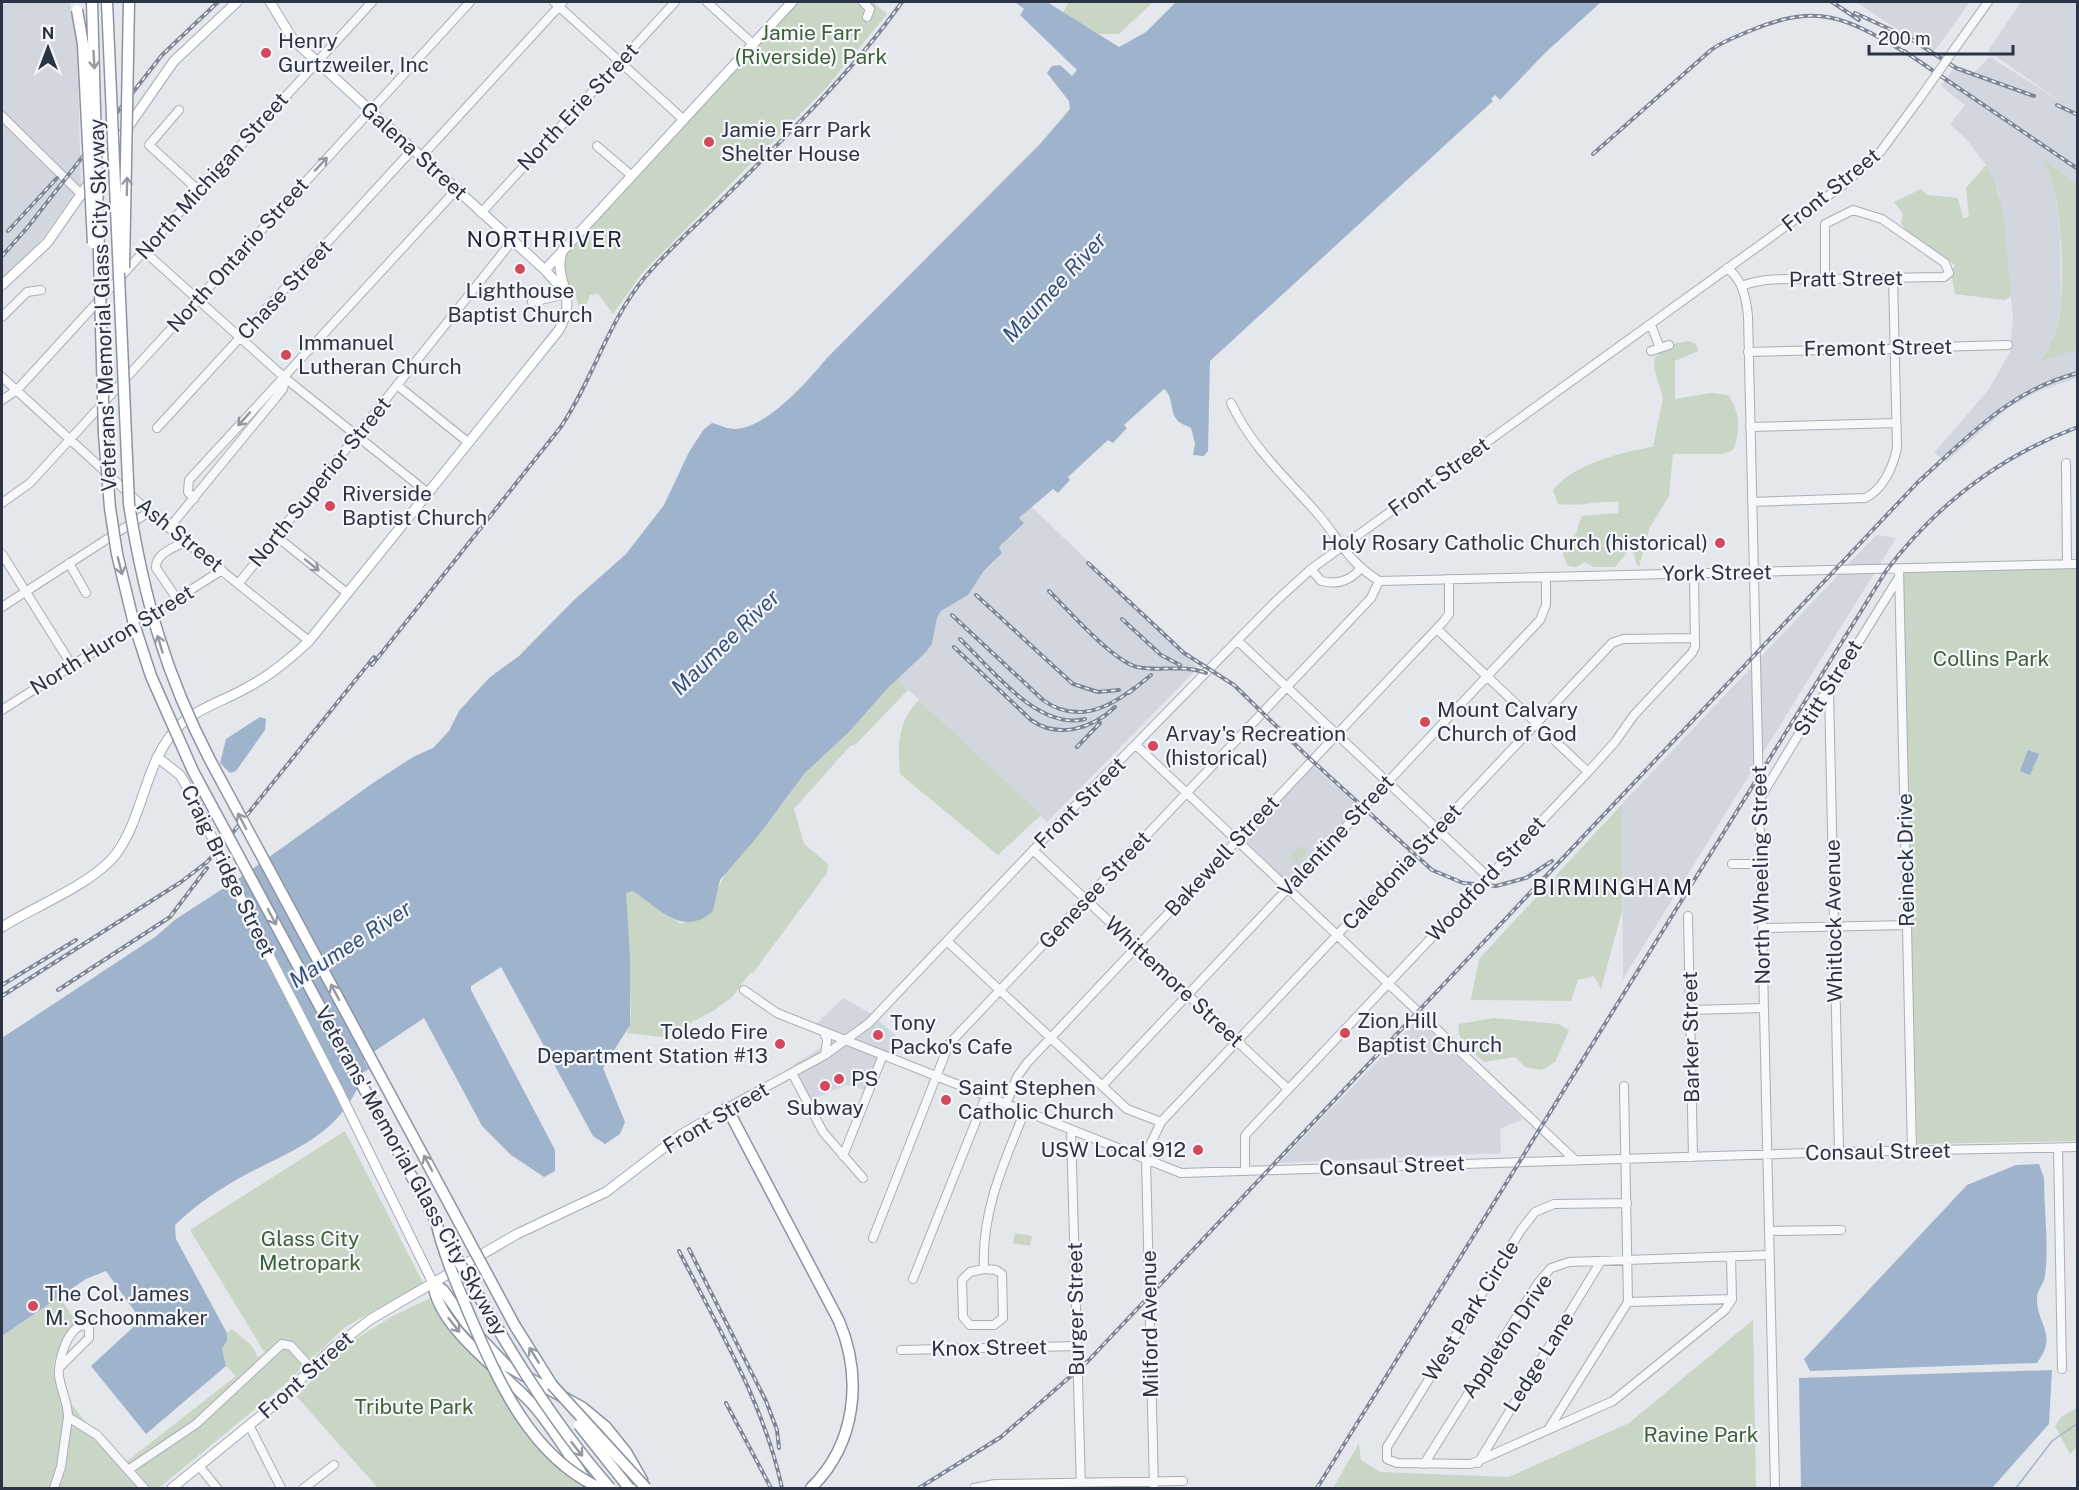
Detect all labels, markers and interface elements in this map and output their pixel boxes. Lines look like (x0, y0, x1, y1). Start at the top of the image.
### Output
north arrow (18, 18, 78, 78)
scale bar (1869, 18, 2013, 56)
park label: Jamie Farr (Riverside) Park (735, 20, 887, 69)
text: N (42, 24, 54, 43)
place label: Henry Gurtzweiler, Inc (278, 28, 429, 77)
text: 200 m (1878, 28, 1931, 49)
street label: North Erie Street (512, 38, 643, 176)
marker: Henry Gurtzweiler, Inc (259, 46, 273, 60)
one-way arrow (89, 49, 100, 69)
street label: North Michigan Street (130, 87, 293, 264)
street label: Galena Street (356, 96, 473, 205)
place label: Jamie Farr Park Shelter House (721, 117, 871, 166)
street label: Veterans' Memorial Glass City Skyway (83, 118, 122, 492)
marker: Jamie Farr Park Shelter House (702, 135, 716, 149)
street label: Front Street (1777, 143, 1885, 237)
one-way arrow (314, 157, 328, 172)
street label: North Ontario Street (162, 172, 314, 337)
one-way arrow (121, 177, 132, 197)
district label: NORTHRIVER (467, 226, 623, 252)
water label: Maumee River (997, 226, 1112, 347)
street label: Chase Street (232, 235, 337, 345)
marker: Lighthouse Baptist Church (513, 262, 527, 276)
street label: Pratt Street (1789, 265, 1903, 292)
place label: Lighthouse Baptist Church (447, 278, 593, 327)
place label: Immanuel Lutheran Church (298, 330, 462, 379)
street label: Fremont Street (1803, 334, 1953, 361)
marker: Immanuel Lutheran Church (279, 348, 293, 362)
street label: North Superior Street (243, 392, 396, 572)
one-way arrow (237, 412, 251, 427)
street label: Front Street (1383, 432, 1494, 522)
place label: Riverside Baptist Church (342, 481, 487, 530)
street label: Ash Street (132, 492, 229, 577)
marker: Riverside Baptist Church (323, 499, 337, 513)
place label: Holy Rosary Catholic Church (historical) (1321, 530, 1708, 555)
marker: Holy Rosary Catholic Church (historical) (1713, 536, 1727, 550)
one-way arrow (114, 556, 126, 575)
one-way arrow (304, 558, 320, 571)
street label: York Street (1662, 559, 1772, 586)
street label: North Huron Street (26, 579, 198, 700)
water label: Maumee River (665, 583, 785, 700)
one-way arrow (154, 635, 165, 654)
street label: Stitt Street (1788, 635, 1867, 740)
park label: Collins Park (1933, 646, 2049, 671)
place label: Mount Calvary Church of God (1437, 697, 1578, 746)
marker: Mount Calvary Church of God (1418, 715, 1432, 729)
place label: Arvay's Recreation (historical) (1165, 721, 1346, 770)
marker: Arvay's Recreation (historical) (1146, 739, 1160, 753)
street label: Front Street (1029, 752, 1130, 853)
street label: North Wheeling Street (1746, 765, 1775, 985)
street label: Valentine Street (1273, 769, 1399, 902)
street label: Craig Bridge Street (176, 781, 281, 961)
street label: Bakewell Street (1159, 790, 1284, 921)
street label: Reineck Drive (1892, 793, 1919, 927)
street label: Caledonia Street (1337, 798, 1467, 935)
street label: Woodford Street (1421, 811, 1550, 947)
one-way arrow (236, 812, 247, 830)
street label: Genesee Street (1034, 826, 1156, 954)
street label: Whitlock Avenue (1820, 839, 1847, 1003)
district label: BIRMINGHAM (1532, 874, 1694, 900)
water label: Maumee River (284, 894, 417, 993)
one-way arrow (267, 907, 278, 925)
street label: Whittemore Street (1100, 911, 1249, 1052)
street label: Barker Street (1677, 971, 1704, 1103)
one-way arrow (329, 984, 341, 1001)
street label: Veterans' Memorial Glass City Skyway (310, 1001, 513, 1340)
place label: Zion Hill Baptist Church (1357, 1008, 1502, 1057)
place label: Tony Packo's Cafe (890, 1010, 1013, 1059)
place label: Toledo Fire Department Station #13 (537, 1019, 768, 1068)
marker: Zion Hill Baptist Church (1338, 1026, 1352, 1040)
marker: Tony Packo's Cafe (871, 1028, 885, 1042)
marker: Toledo Fire Department Station #13 (773, 1037, 787, 1051)
place label: PS (851, 1066, 879, 1091)
marker: PS (832, 1072, 846, 1086)
place label: Saint Stephen Catholic Church (958, 1075, 1114, 1124)
street label: Front Street (658, 1076, 773, 1159)
marker: Subway (818, 1079, 832, 1093)
marker: Saint Stephen Catholic Church (939, 1093, 953, 1107)
place label: Subway (786, 1095, 864, 1120)
place label: USW Local 912 (1040, 1137, 1186, 1162)
street label: Consaul Street (1805, 1138, 1951, 1165)
marker: USW Local 912 (1191, 1143, 1205, 1157)
street label: Consaul Street (1319, 1150, 1465, 1181)
one-way arrow (422, 1155, 434, 1173)
park label: Glass City Metropark (259, 1226, 361, 1275)
street label: West Park Circle (1417, 1236, 1524, 1386)
street label: Burger Street (1062, 1242, 1089, 1376)
street label: Milford Avenue (1136, 1250, 1163, 1398)
street label: Appleton Drive (1456, 1269, 1557, 1403)
place label: The Col. James M. Schoonmaker (45, 1281, 208, 1330)
marker: The Col. James M. Schoonmaker (26, 1299, 40, 1313)
street label: Ledge Lane (1498, 1307, 1579, 1416)
one-way arrow (448, 1317, 461, 1333)
street label: Front Street (253, 1326, 358, 1424)
street label: Knox Street (931, 1334, 1047, 1361)
one-way arrow (527, 1347, 540, 1364)
park label: Tribute Park (354, 1394, 474, 1419)
park label: Ravine Park (1644, 1422, 1759, 1447)
one-way arrow (571, 1441, 584, 1457)

